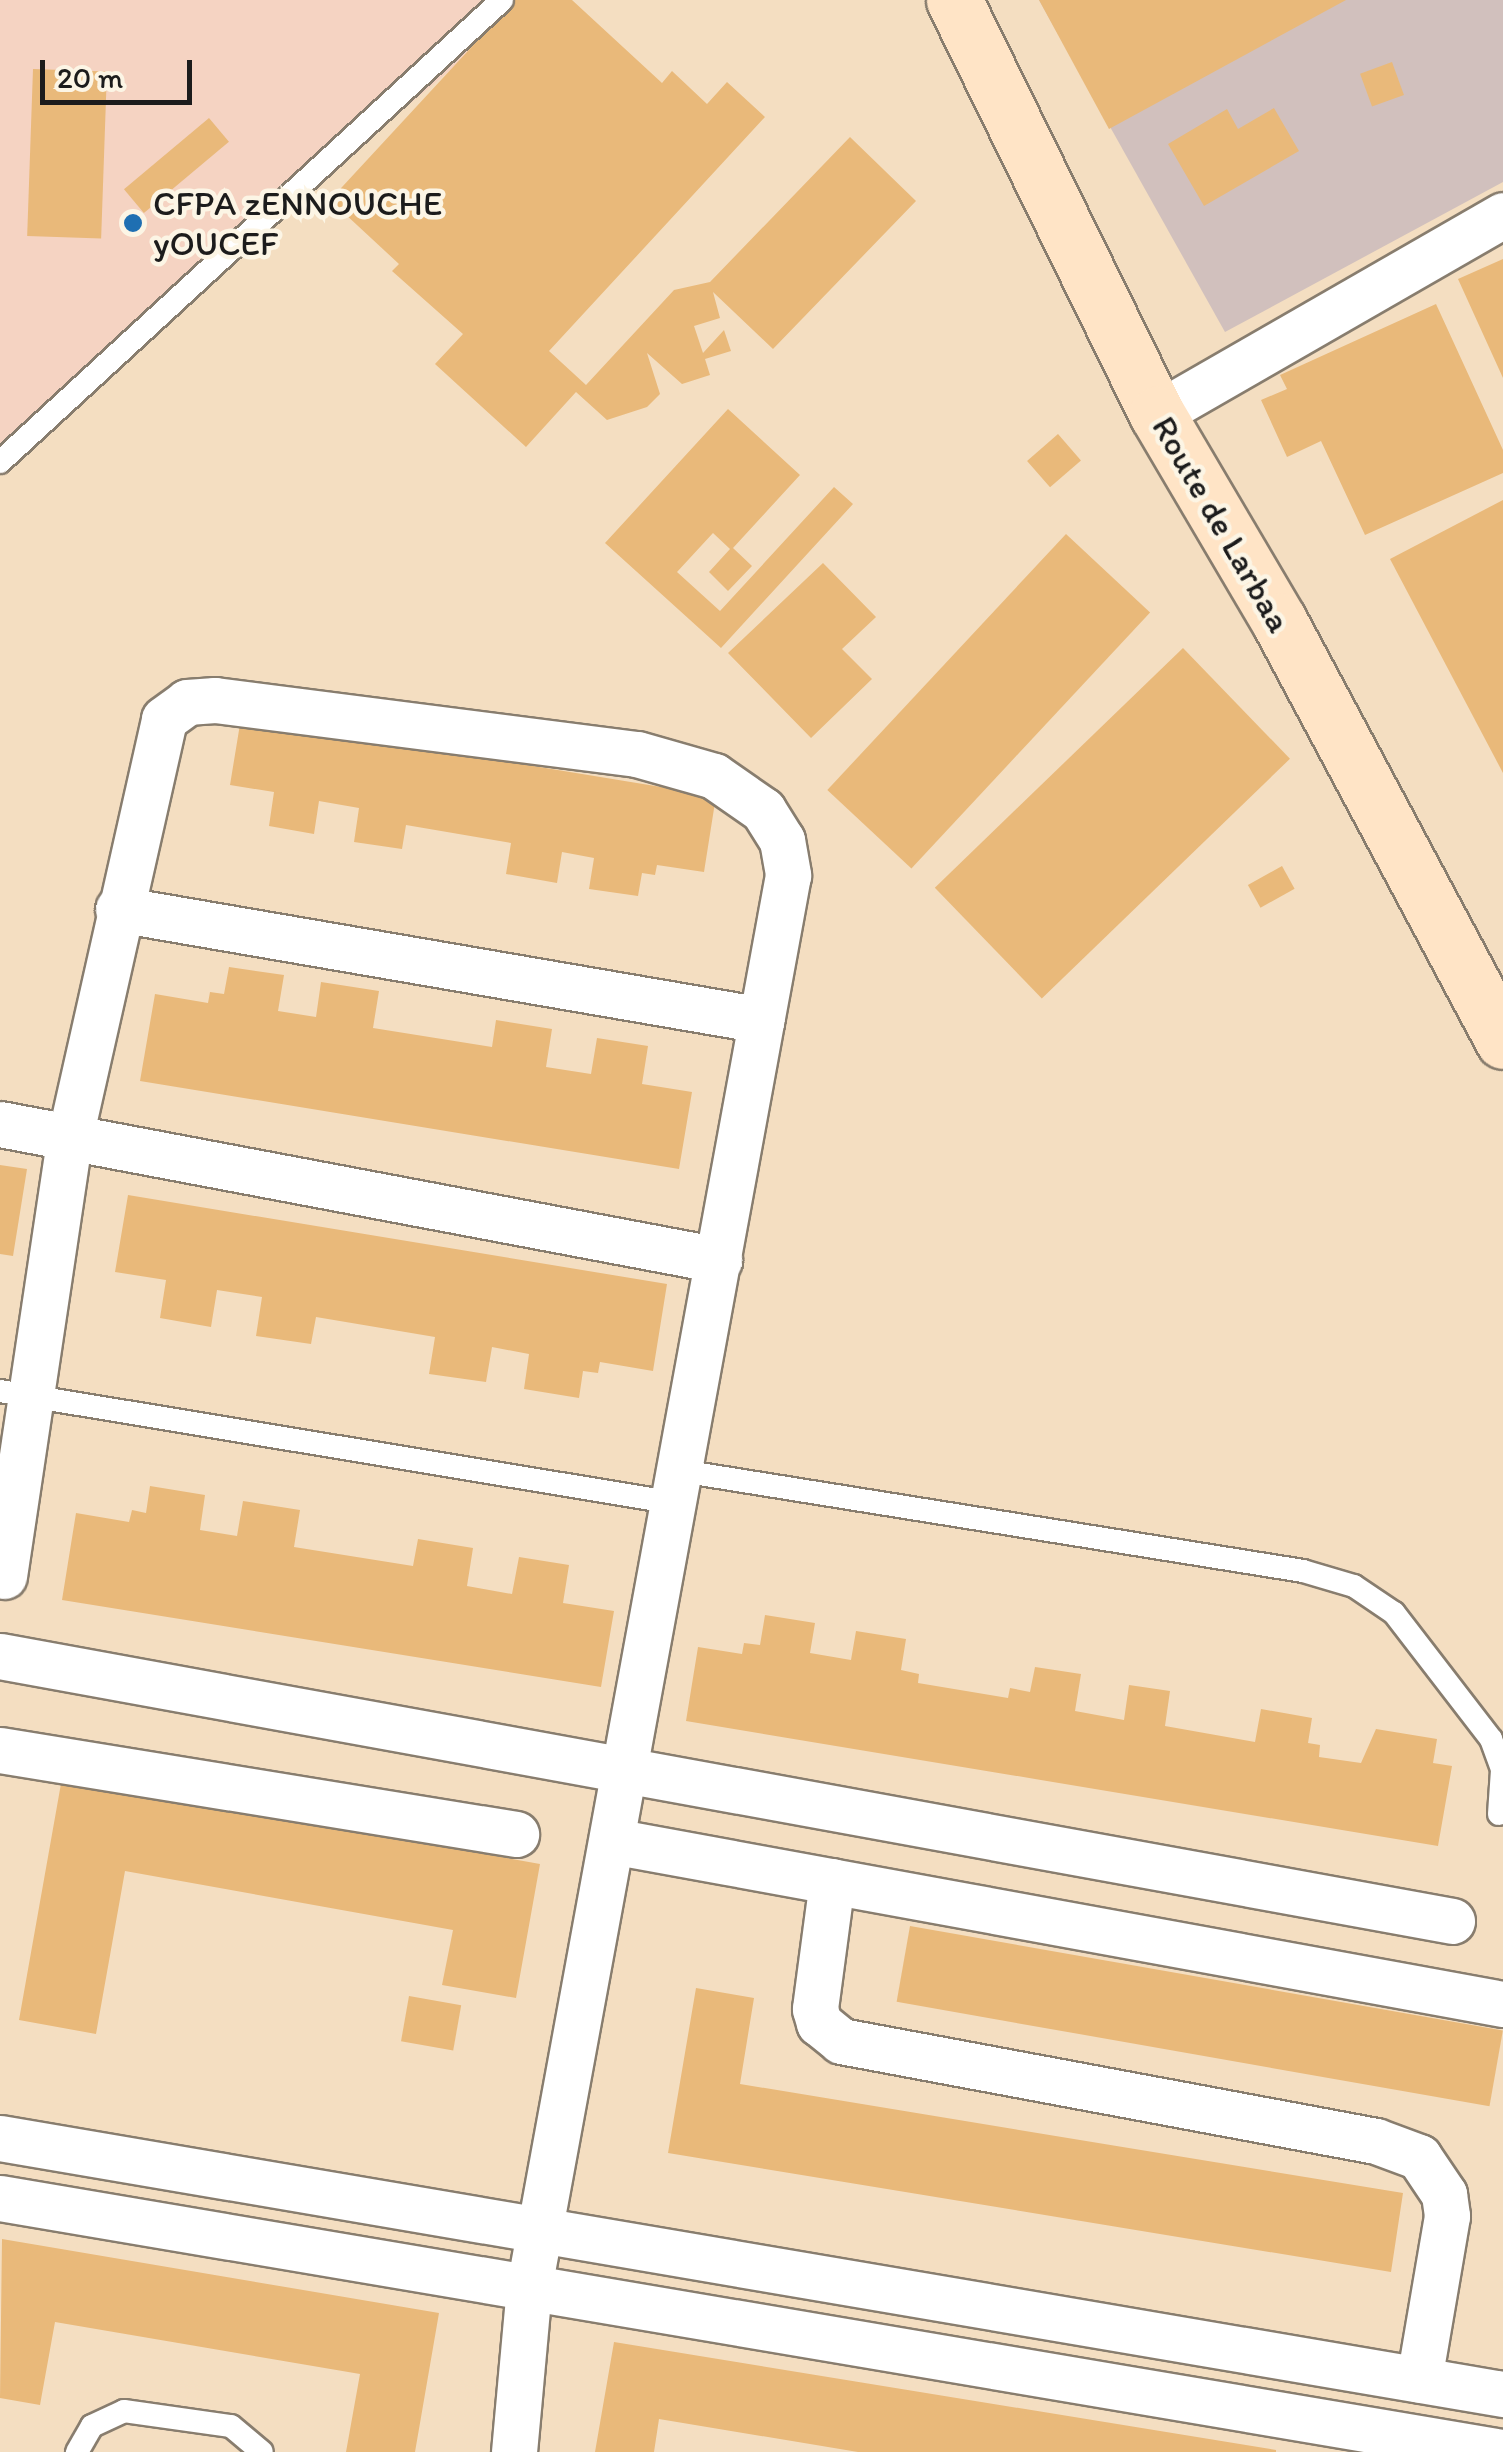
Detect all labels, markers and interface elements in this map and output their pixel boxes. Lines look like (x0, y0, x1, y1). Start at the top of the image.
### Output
scale bar (45, 40, 198, 102)
text: 20 m (57, 59, 123, 96)
place label: CFPA zENNOUCHE yOUCEF (153, 182, 442, 264)
marker: CFPA zENNOUCHE yOUCEF (122, 212, 144, 234)
street label: Route de Larbaa (1143, 408, 1301, 640)

